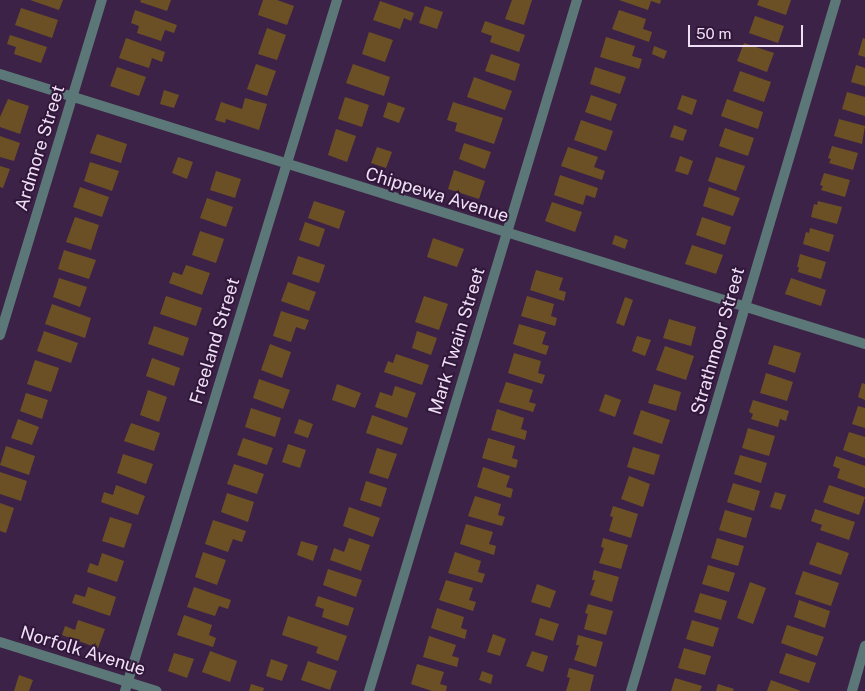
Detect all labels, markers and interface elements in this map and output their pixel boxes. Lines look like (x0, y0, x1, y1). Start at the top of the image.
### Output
scale bar (690, 15, 805, 47)
text: 50 m (696, 25, 731, 42)
street label: Ardmore Street (11, 83, 69, 213)
street label: Chippewa Avenue (363, 163, 511, 227)
street label: Mark Twain Street (424, 265, 490, 417)
street label: Strathmoor Street (687, 265, 749, 417)
street label: Freeland Street (185, 275, 245, 407)
street label: Norfolk Avenue (18, 622, 148, 680)

